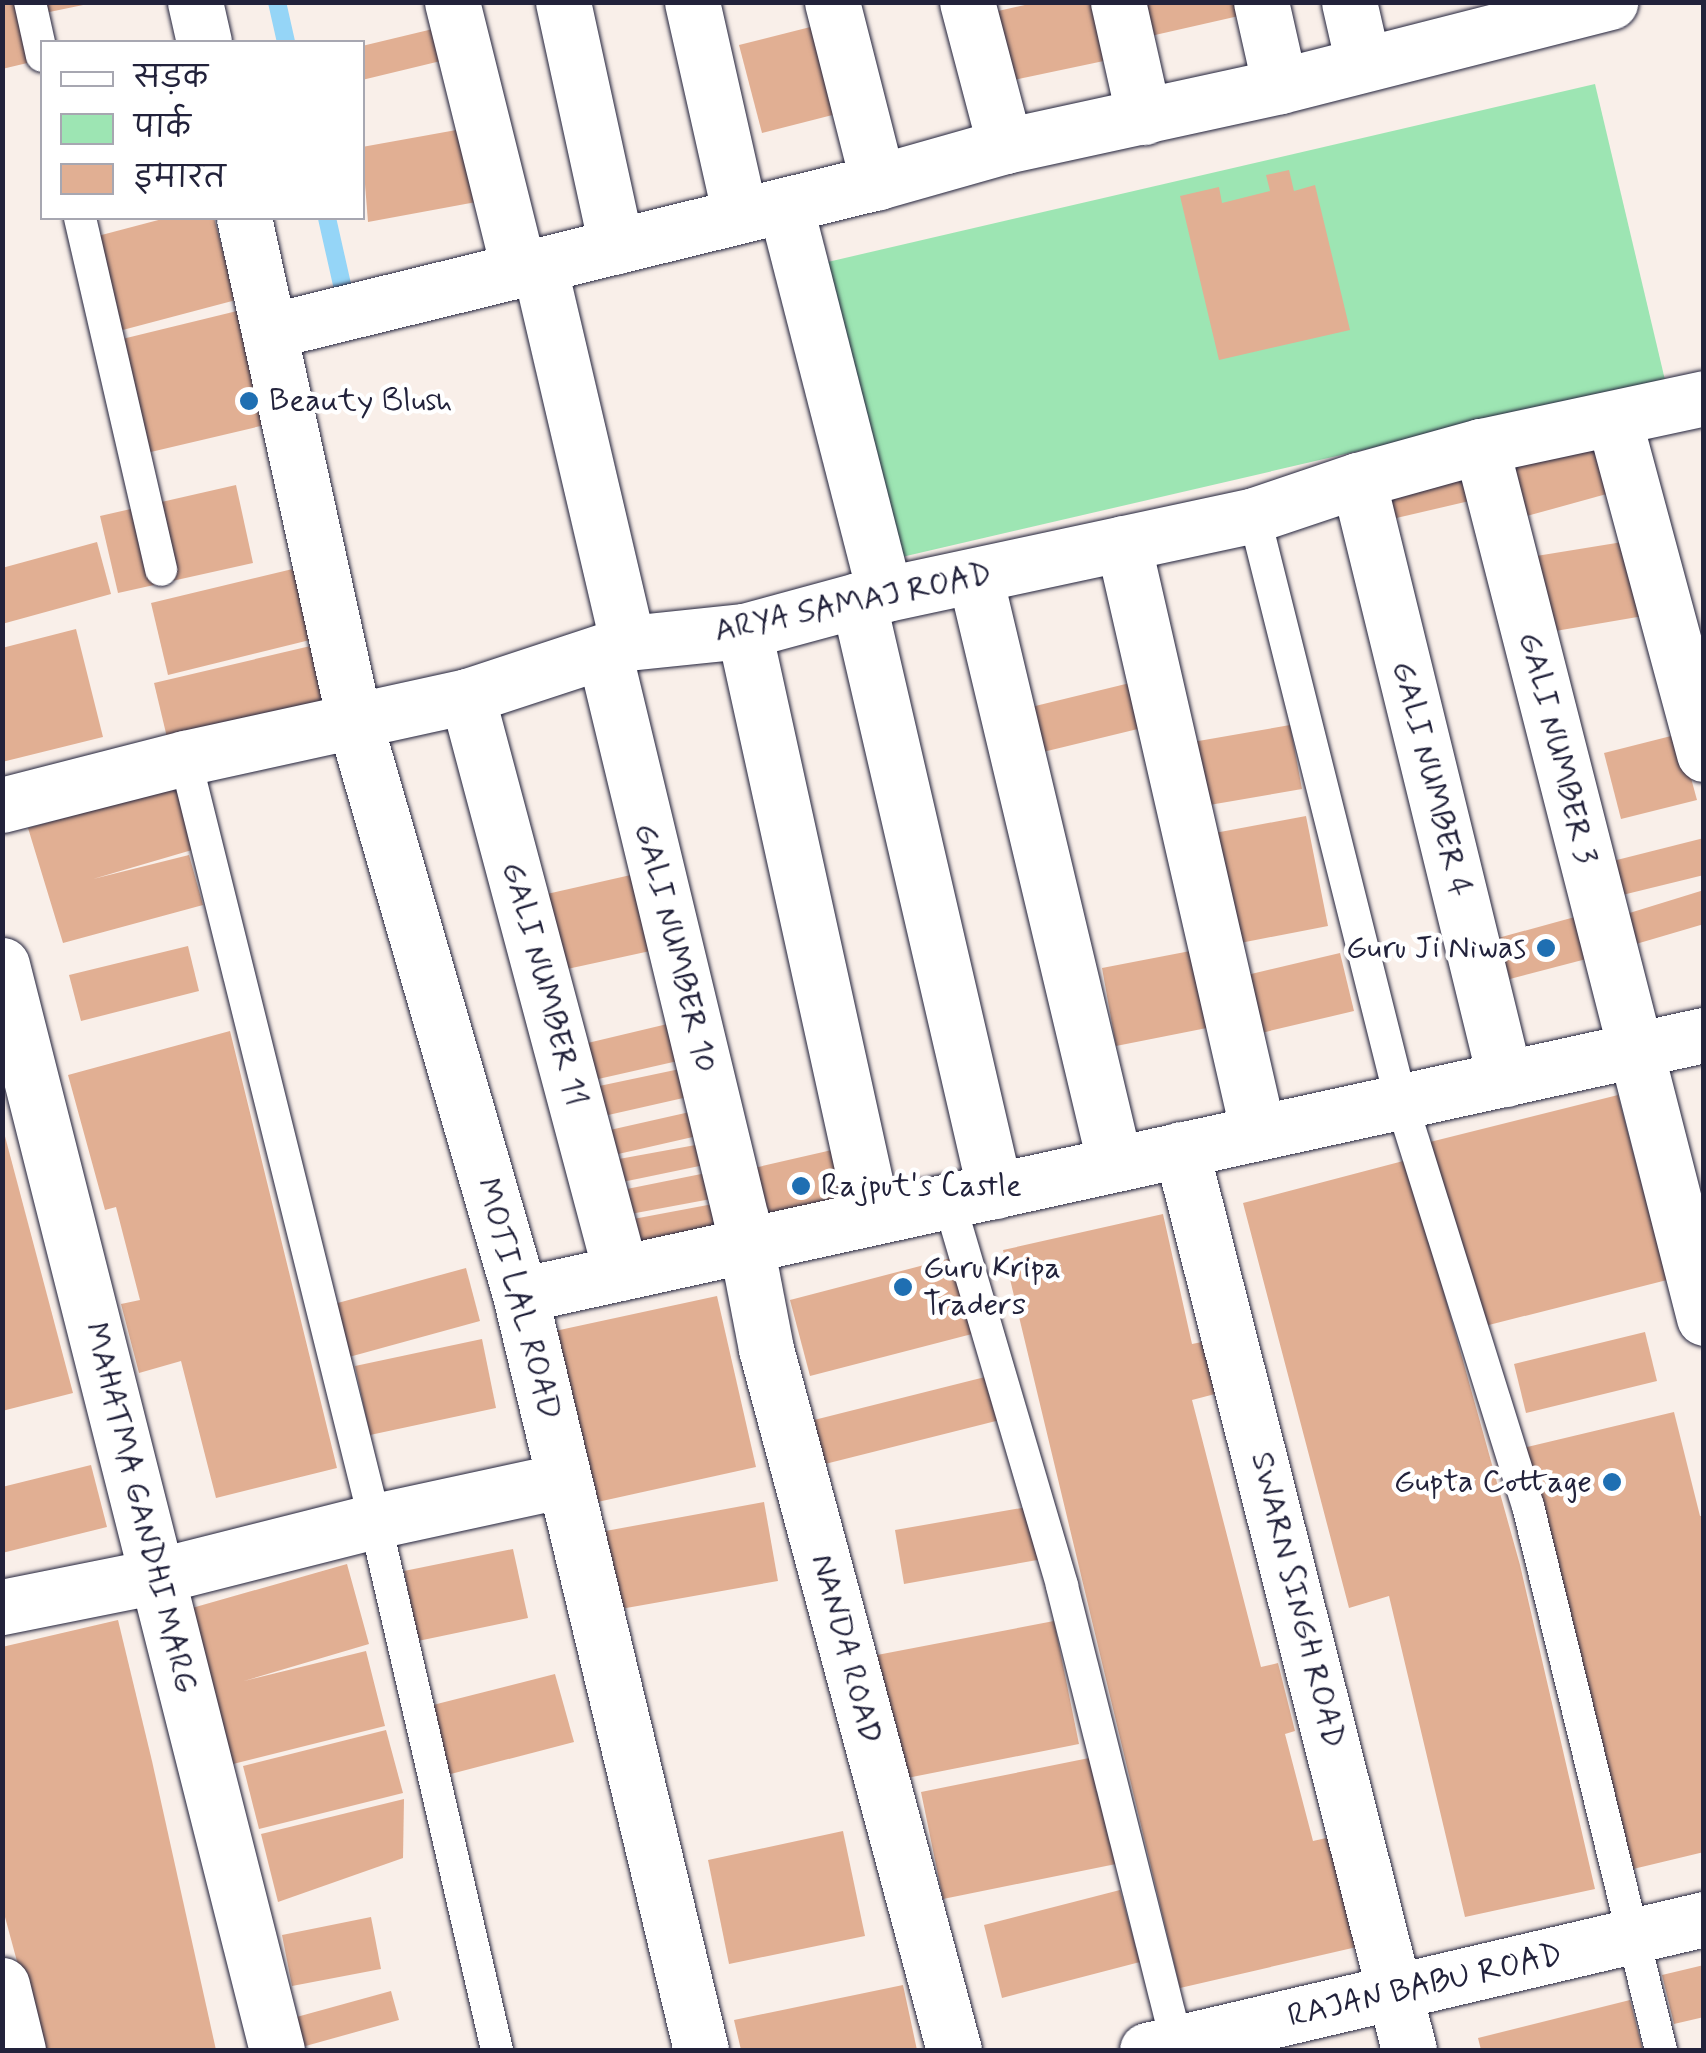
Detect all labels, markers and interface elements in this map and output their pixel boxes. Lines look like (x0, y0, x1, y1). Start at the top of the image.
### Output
legend (40, 40, 365, 220)
text: सड़क (134, 59, 208, 98)
text: पार्क (134, 109, 191, 148)
text: इमारत (134, 159, 226, 198)
place label: Beauty Blush (269, 382, 451, 420)
marker: Beauty Blush (238, 390, 260, 412)
street label: ARYA SAMAJ ROAD (712, 555, 994, 651)
street label: GALI NUMBER 3 (1509, 625, 1605, 871)
street label: GALI NUMBER 4 (1382, 654, 1480, 904)
street label: GALI NUMBER 10 (625, 816, 725, 1080)
street label: GALI NUMBER 11 (492, 855, 596, 1113)
place label: Guru Ji Niwas (1345, 929, 1526, 967)
marker: Guru Ji Niwas (1535, 937, 1557, 959)
place label: Rajput's Castle (821, 1167, 1026, 1205)
marker: Rajput's Castle (790, 1175, 812, 1197)
street label: MOTI LAL ROAD (468, 1176, 568, 1422)
place label: Guru Kripa Traders (923, 1250, 1062, 1325)
marker: Guru Kripa Traders (892, 1276, 914, 1298)
street label: MAHATMA GANDHI MARG (74, 1315, 206, 1701)
street label: SWARN SINGH ROAD (1241, 1447, 1353, 1753)
place label: Gupta Cottage (1393, 1463, 1592, 1501)
marker: Gupta Cottage (1601, 1471, 1623, 1493)
street label: NANDA ROAD (802, 1549, 890, 1749)
street label: RAJAN BABU ROAD (1286, 1936, 1564, 2036)

